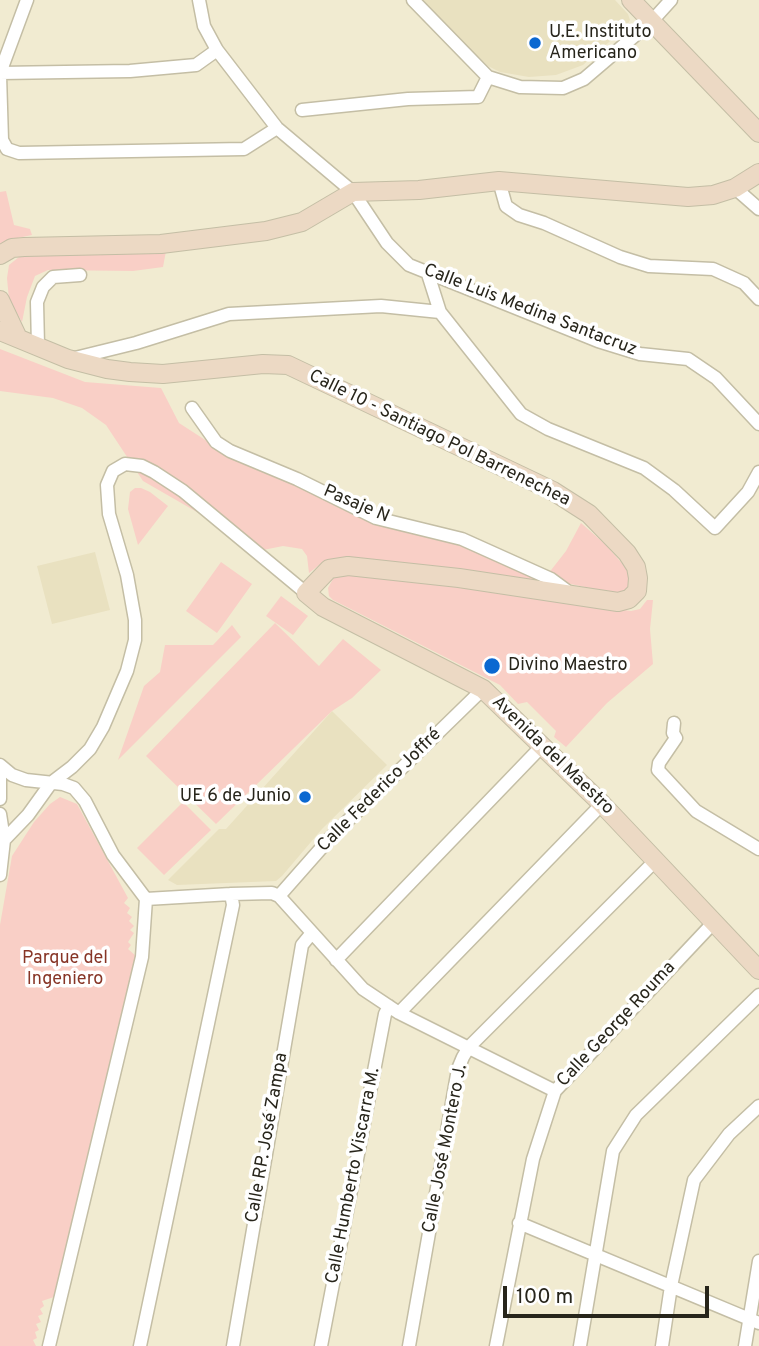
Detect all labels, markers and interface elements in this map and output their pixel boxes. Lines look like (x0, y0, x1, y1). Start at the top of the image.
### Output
place label: U.E. Instituto Americano (549, 22, 652, 64)
marker: U.E. Instituto Americano (527, 35, 543, 51)
street label: Calle Luis Medina Santacruz (420, 260, 640, 362)
street label: Calle 10 - Santiago Pol Barrenechea (305, 366, 573, 512)
street label: Pasaje N (320, 481, 392, 529)
place label: Divino Maestro (508, 655, 627, 677)
marker: Divino Maestro (482, 656, 502, 676)
street label: Avenida del Maestro (486, 692, 618, 820)
street label: Calle Federico Joffré (314, 725, 446, 857)
place label: UE 6 de Junio (180, 786, 291, 808)
marker: UE 6 de Junio (297, 789, 313, 805)
park label: Parque del Ingeniero (22, 948, 108, 990)
street label: Calle George Rouma (553, 958, 681, 1092)
street label: Calle RP. José Zampa (242, 1051, 294, 1225)
street label: Calle José Montero J. (419, 1063, 473, 1235)
street label: Calle Humberto Viscarra M. (322, 1066, 386, 1286)
scale bar (507, 1272, 714, 1316)
text: 100 m (516, 1284, 573, 1311)

